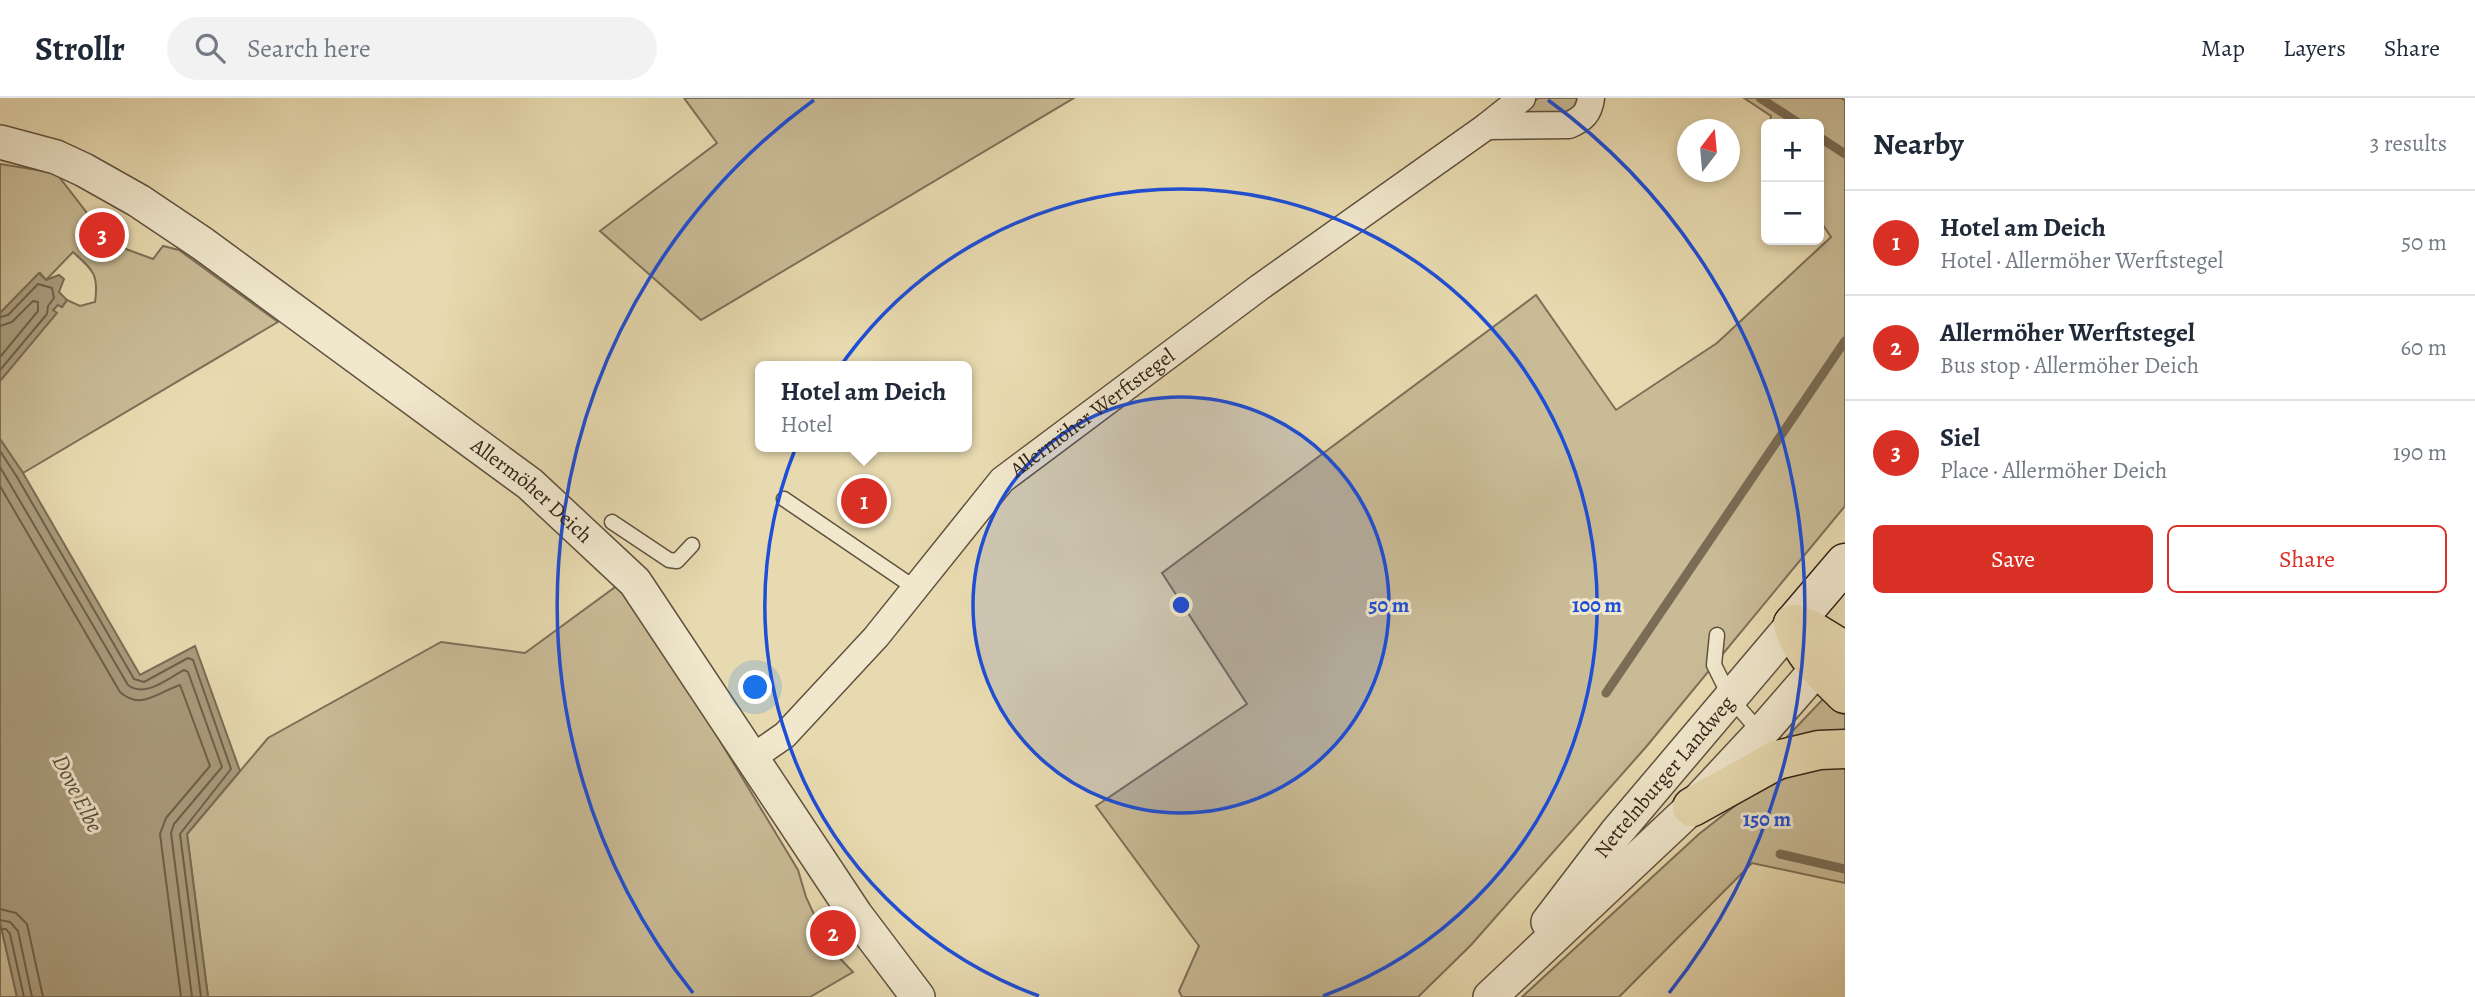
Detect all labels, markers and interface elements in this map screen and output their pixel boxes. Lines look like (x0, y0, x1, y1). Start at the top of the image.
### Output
search box (167, 17, 657, 80)
text: Strollr (35, 26, 125, 71)
icon: search (191, 29, 229, 67)
text: Search here (247, 31, 371, 66)
text: Map (2201, 32, 2245, 64)
text: Layers (2283, 32, 2346, 64)
text: Share (2384, 32, 2440, 64)
north arrow (1677, 119, 1740, 182)
map controls (1761, 119, 1824, 245)
button: + (1761, 119, 1824, 182)
text: Nearby (1873, 124, 1964, 164)
text: 3 results (2370, 128, 2447, 159)
button: − (1761, 182, 1824, 245)
pin: 3 (79, 209, 125, 261)
text: Hotel am Deich (1940, 210, 2106, 245)
text: 1 (1892, 227, 1900, 258)
text: 50 m (2401, 227, 2447, 258)
text: Hotel · Allermöher Werftstegel (1940, 245, 2223, 276)
text: Allermöher Werftstegel (1940, 315, 2195, 350)
text: 2 (1890, 332, 1902, 363)
text: 60 m (2400, 332, 2447, 363)
street label: Allermöher Werftstegel (1003, 342, 1180, 484)
text: Bus stop · Allermöher Deich (1940, 350, 2199, 381)
popup (755, 361, 972, 452)
text: Hotel am Deich (781, 374, 946, 409)
text: Hotel (781, 409, 832, 440)
text: Siel (1940, 420, 1980, 455)
street label: Allermöher Deich (464, 431, 598, 549)
text: 3 (1891, 437, 1901, 468)
text: 190 m (2393, 437, 2447, 468)
text: Place · Allermöher Deich (1940, 455, 2167, 486)
pin: 1 (841, 475, 887, 527)
button: Save (1873, 525, 2153, 593)
button: Share (2167, 525, 2447, 593)
text: 50 m (1369, 591, 1410, 619)
text: 100 m (1572, 591, 1622, 619)
centre of rings (1169, 593, 1193, 617)
your location (738, 670, 772, 704)
street label: Nettelnburger Landweg (1588, 689, 1741, 864)
water label: Dove Elbe (45, 749, 110, 837)
text: 150 m (1743, 805, 1792, 833)
pin: 2 (810, 907, 856, 959)

